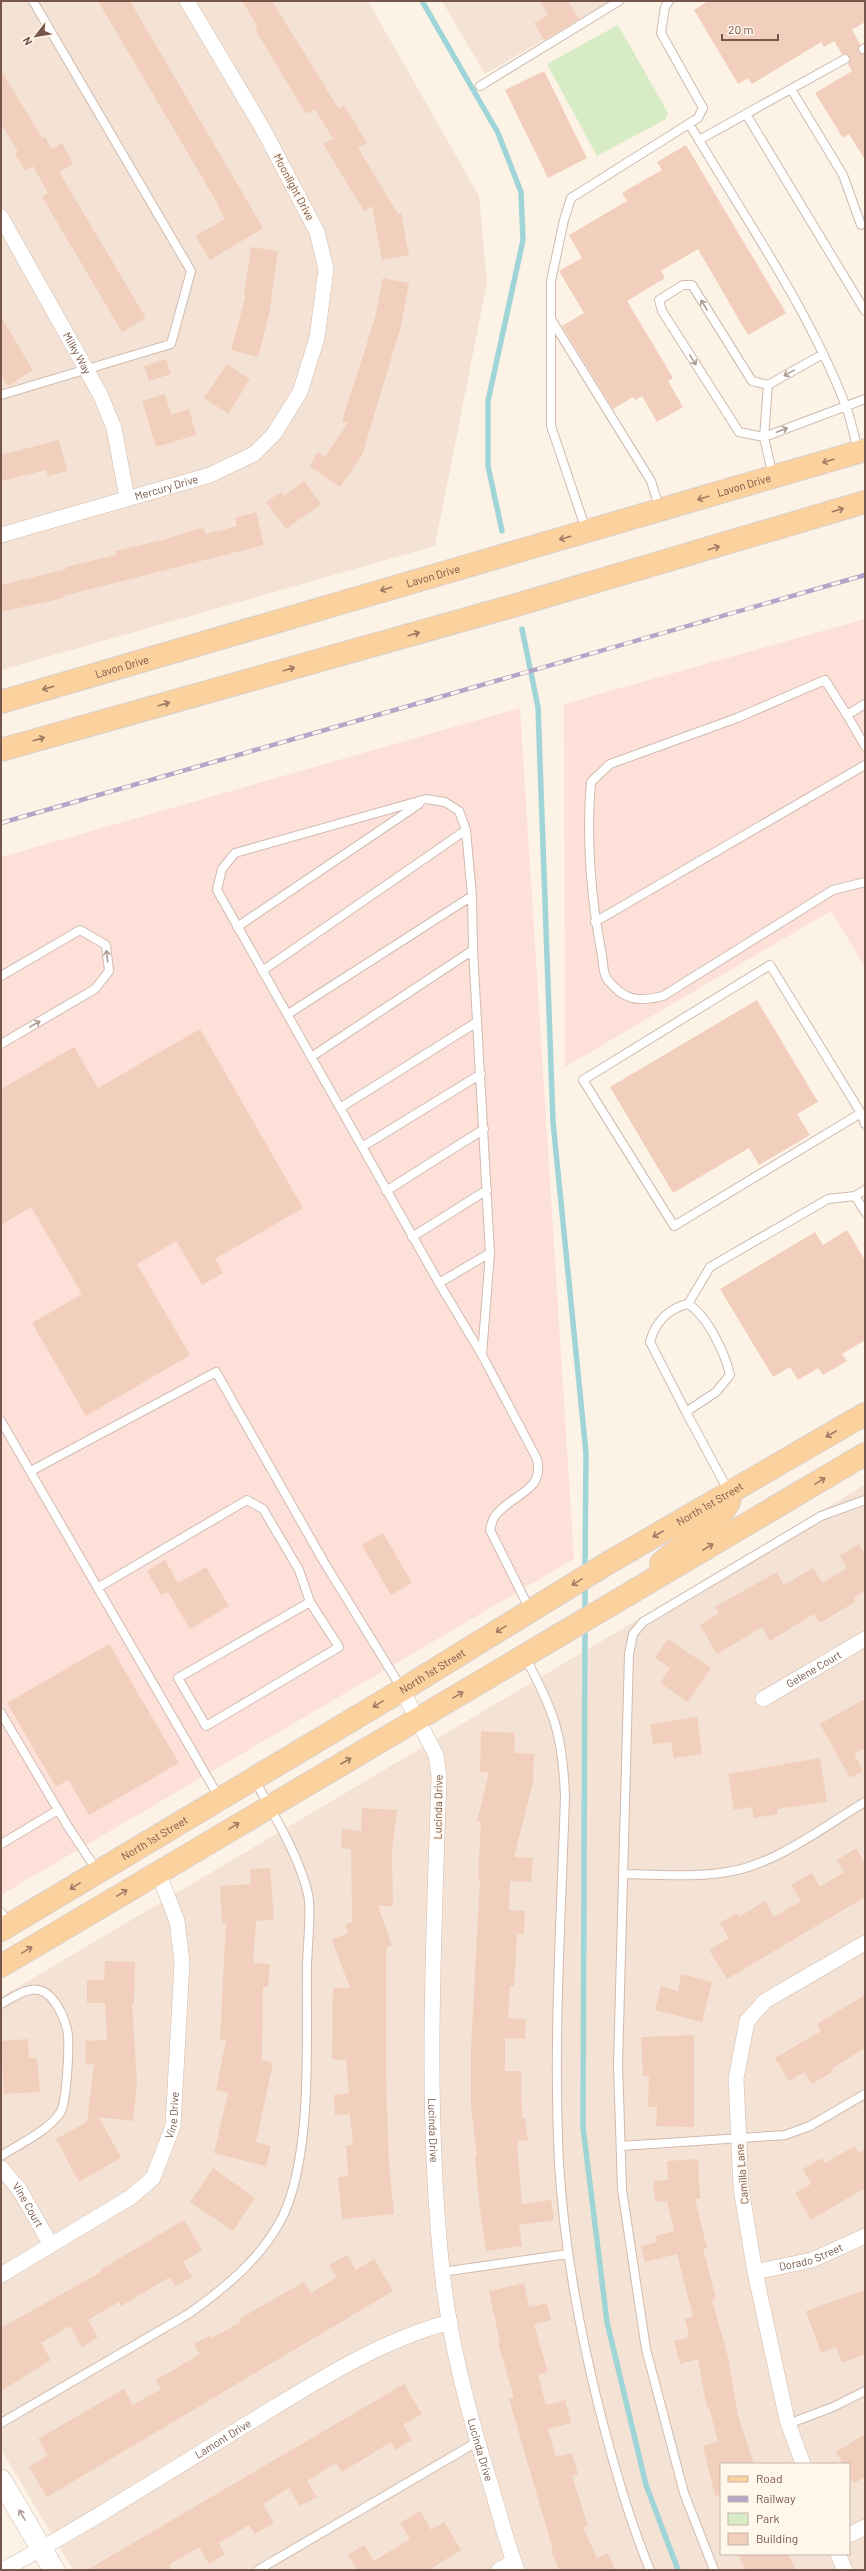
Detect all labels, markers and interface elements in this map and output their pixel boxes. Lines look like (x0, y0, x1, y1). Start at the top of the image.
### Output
north arrow (16, 16, 56, 56)
scale bar (722, 16, 778, 42)
text: 20 m (728, 22, 754, 36)
text: N (20, 35, 34, 48)
street label: Moonlight Drive (271, 151, 318, 222)
one-way arrow (700, 300, 708, 311)
street label: Milky Way (61, 330, 94, 376)
one-way arrow (690, 354, 698, 366)
one-way arrow (783, 369, 795, 377)
one-way arrow (775, 426, 787, 433)
one-way arrow (821, 458, 834, 465)
street label: Lavon Drive (715, 471, 773, 499)
street label: Mercury Drive (133, 472, 200, 502)
one-way arrow (697, 495, 710, 502)
one-way arrow (831, 506, 844, 513)
one-way arrow (558, 534, 571, 542)
one-way arrow (707, 544, 720, 551)
street label: Lavon Drive (404, 561, 461, 590)
one-way arrow (380, 586, 393, 593)
one-way arrow (407, 630, 420, 637)
street label: Lavon Drive (93, 652, 150, 680)
one-way arrow (282, 665, 295, 672)
one-way arrow (42, 685, 55, 692)
one-way arrow (157, 700, 170, 707)
one-way arrow (32, 735, 45, 742)
one-way arrow (104, 950, 111, 963)
one-way arrow (29, 1020, 41, 1028)
one-way arrow (825, 1430, 837, 1438)
one-way arrow (814, 1476, 826, 1484)
street label: North 1st Street (674, 1479, 745, 1528)
one-way arrow (652, 1530, 664, 1538)
one-way arrow (702, 1543, 714, 1551)
one-way arrow (571, 1578, 583, 1586)
one-way arrow (496, 1625, 507, 1633)
street label: North 1st Street (397, 1646, 468, 1696)
street label: Gelene Court (784, 1647, 843, 1690)
one-way arrow (452, 1690, 464, 1698)
one-way arrow (373, 1700, 384, 1708)
one-way arrow (340, 1756, 352, 1764)
street label: Lucinda Drive (430, 1774, 445, 1840)
street label: North 1st Street (119, 1813, 190, 1863)
one-way arrow (228, 1822, 240, 1830)
one-way arrow (69, 1883, 81, 1891)
one-way arrow (116, 1888, 128, 1896)
one-way arrow (21, 1946, 33, 1954)
street label: Vine Drive (162, 2091, 181, 2141)
street label: Lucinda Drive (426, 2098, 441, 2163)
street label: Camilla Lane (732, 2143, 751, 2205)
street label: Vine Court (10, 2179, 47, 2230)
street label: Dorado Street (778, 2240, 845, 2273)
street label: Lamont Drive (192, 2416, 253, 2461)
street label: Lucinda Drive (466, 2417, 496, 2483)
legend (720, 2463, 850, 2555)
text: Road (756, 2471, 783, 2485)
text: Railway (756, 2491, 796, 2505)
one-way arrow (17, 2509, 25, 2521)
text: Park (756, 2511, 780, 2525)
text: Building (756, 2531, 798, 2545)

